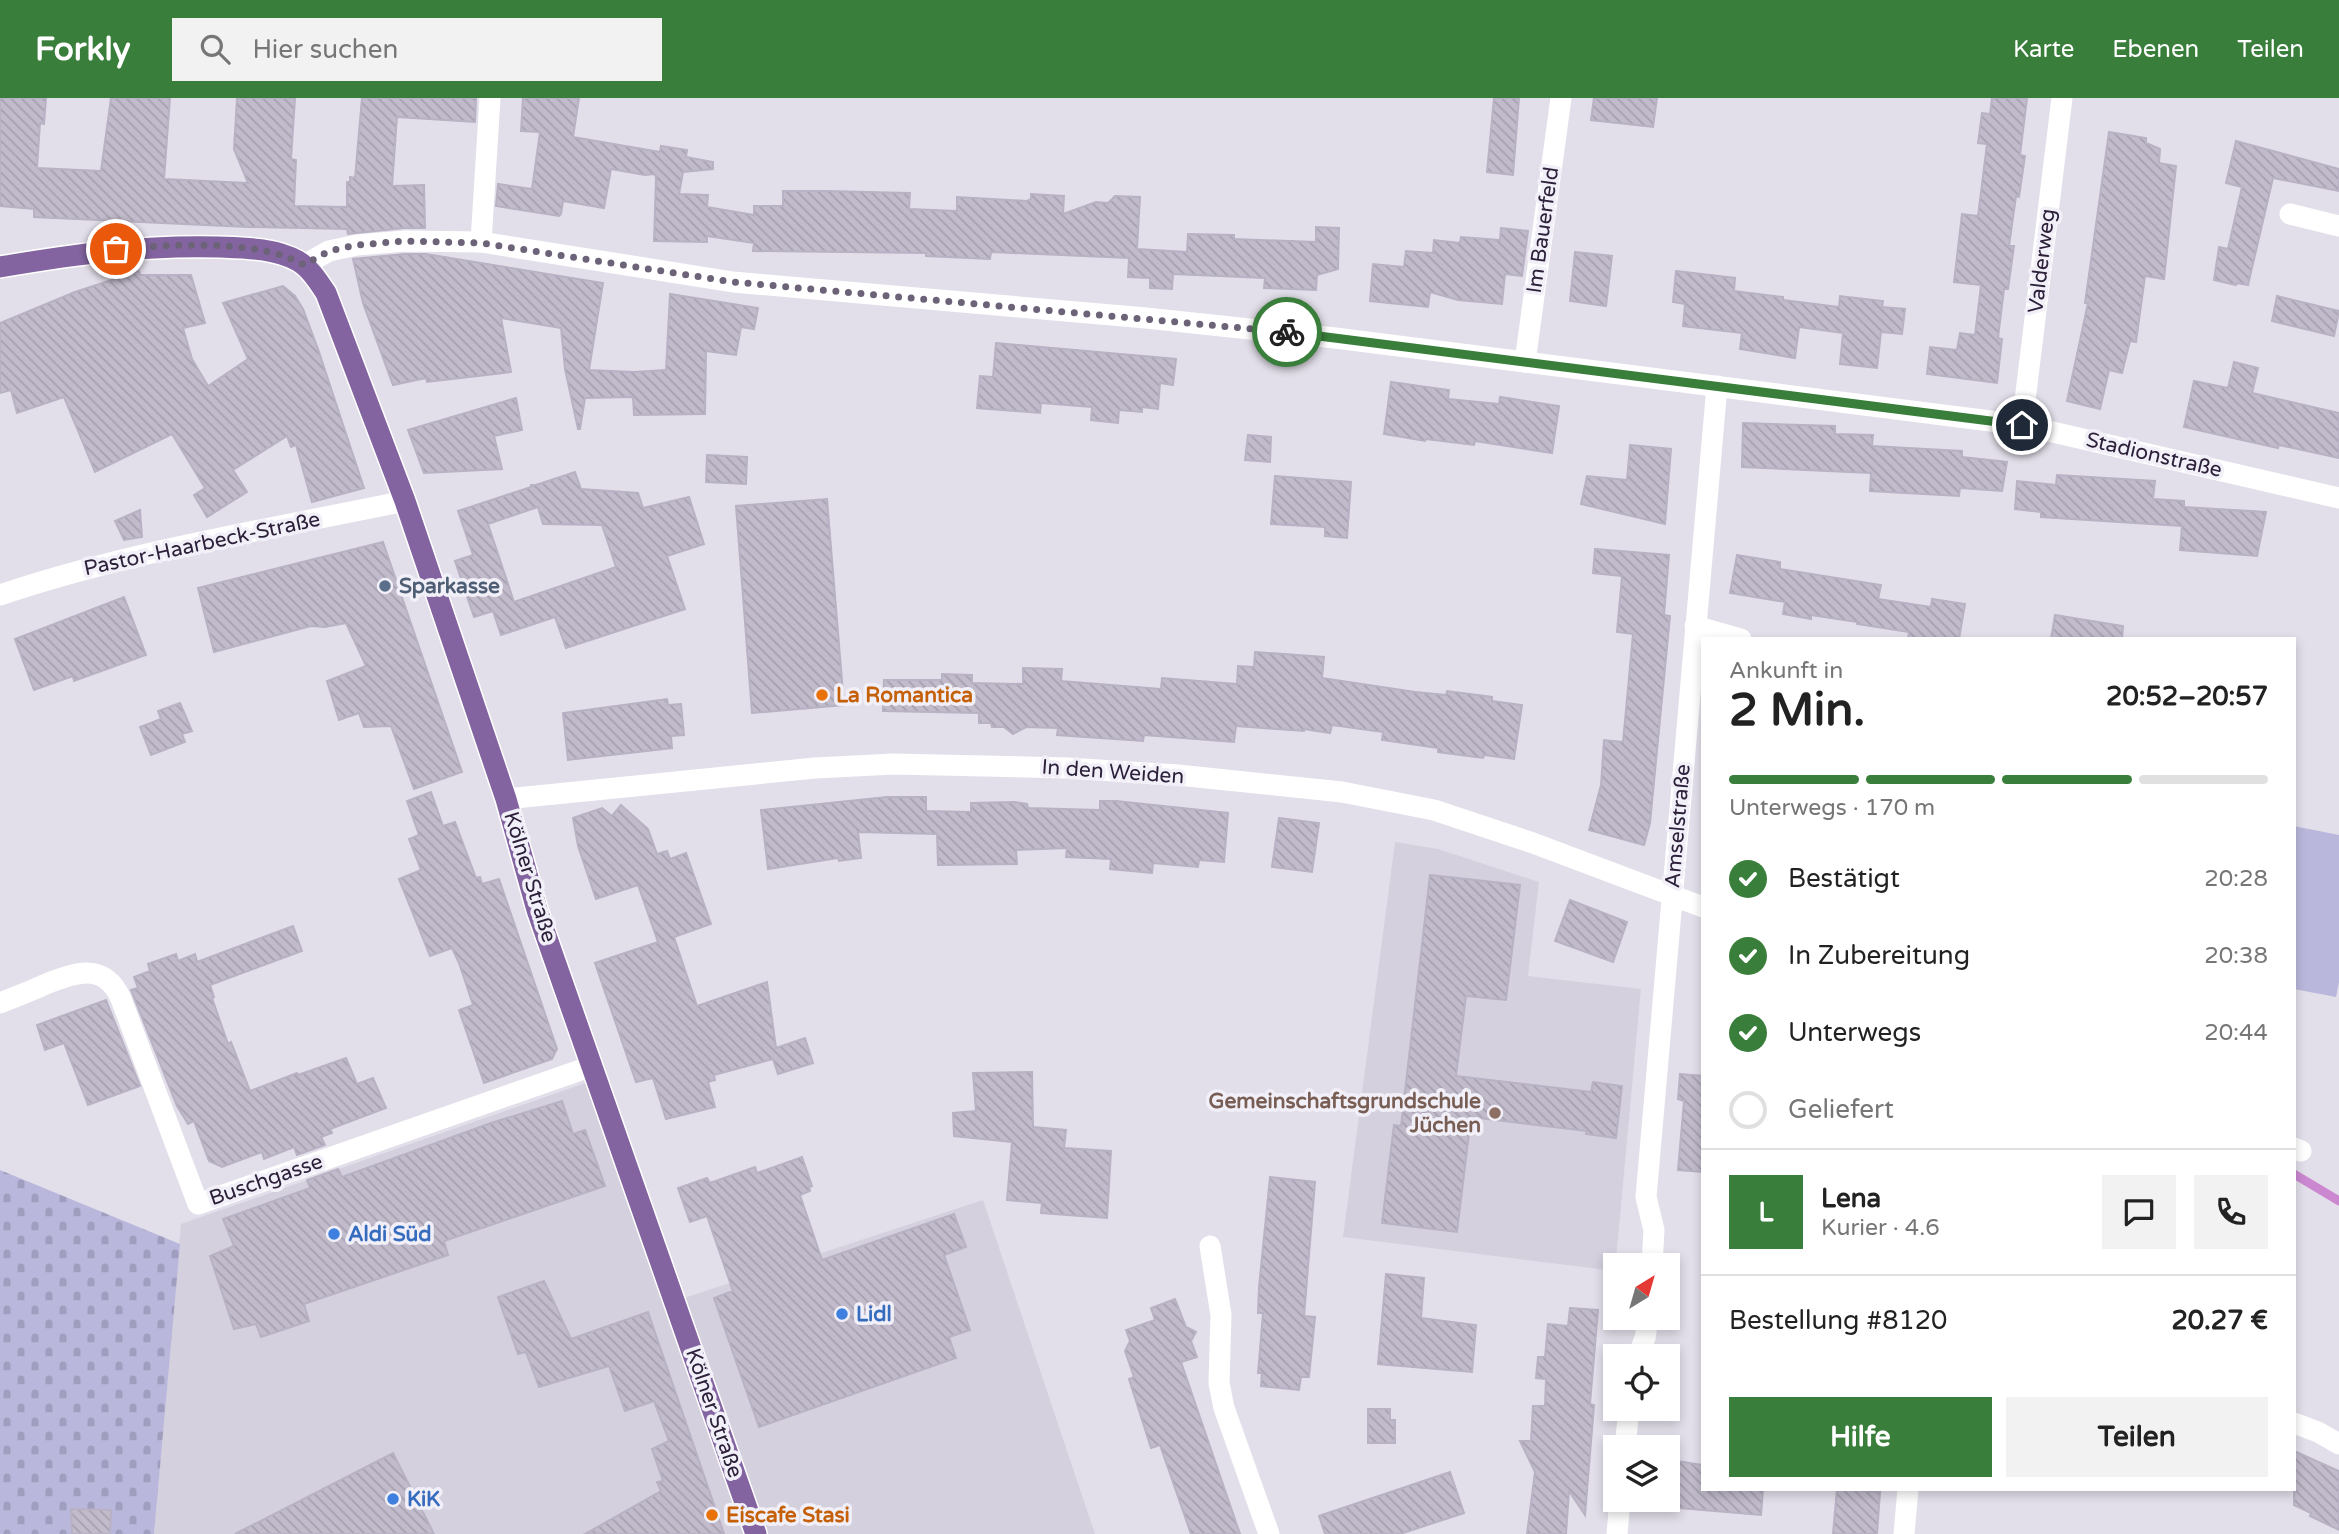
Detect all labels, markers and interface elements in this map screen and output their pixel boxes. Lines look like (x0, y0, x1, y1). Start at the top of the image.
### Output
search box (172, 18, 662, 81)
text: Forkly (35, 30, 130, 69)
icon: search (196, 30, 234, 68)
text: Hier suchen (252, 34, 398, 65)
text: Karte (2013, 35, 2074, 64)
text: Ebenen (2112, 35, 2199, 64)
text: Teilen (2237, 35, 2304, 64)
street label: Im Bauerfeld (1522, 165, 1564, 295)
street label: Valderweg (2023, 207, 2061, 315)
pin (86, 219, 146, 279)
icon: bag (97, 230, 135, 268)
courier (1252, 297, 1322, 367)
icon: bike (1268, 313, 1306, 351)
pin (1992, 395, 2052, 455)
icon: home (2003, 406, 2041, 444)
street label: Stadionstraße (2084, 427, 2225, 483)
street label: Pastor-Haarbeck-Straße (82, 507, 323, 581)
place label: Sparkasse (399, 574, 500, 599)
marker: Sparkasse (377, 578, 393, 594)
text: Ankunft in (1729, 657, 1843, 685)
text: 20:52–20:57 (2106, 681, 2268, 712)
place label: La Romantica (836, 683, 973, 708)
text: 2 Min. (1729, 683, 1865, 738)
marker: La Romantica (814, 687, 830, 703)
street label: In den Weiden (1041, 755, 1185, 789)
street label: Amselstraße (1660, 763, 1696, 889)
text: Unterwegs · 170 m (1729, 794, 1935, 822)
street label: Kölner Straße (498, 809, 562, 945)
icon: check (1729, 860, 1767, 898)
text: Bestätigt (1788, 863, 1900, 894)
text: 20:28 (2204, 865, 2268, 893)
icon: check (1729, 937, 1767, 975)
text: In Zubereitung (1788, 940, 1970, 971)
text: 20:38 (2204, 942, 2268, 970)
icon: check (1729, 1014, 1767, 1052)
text: Unterwegs (1788, 1017, 1921, 1048)
text: 20:44 (2204, 1019, 2268, 1047)
place label: Gemeinschaftsgrundschule Jüchen (1209, 1089, 1481, 1138)
text: Geliefert (1788, 1094, 1894, 1125)
marker: Gemeinschaftsgrundschule Jüchen (1487, 1105, 1503, 1121)
street label: Buschgasse (206, 1149, 326, 1211)
button: chat (2102, 1175, 2176, 1249)
button: phone (2194, 1175, 2268, 1249)
text: Lena (1821, 1183, 1881, 1214)
text: L (1759, 1197, 1773, 1228)
text: Kurier · 4.6 (1821, 1214, 1940, 1242)
place label: Aldi Süd (348, 1222, 432, 1247)
marker: Aldi Süd (326, 1226, 342, 1242)
north arrow (1603, 1253, 1680, 1330)
map controls (1603, 1253, 1680, 1512)
place label: Lidl (856, 1302, 892, 1327)
text: Bestellung #8120 (1729, 1305, 1947, 1336)
text: 20.27 € (2171, 1305, 2268, 1336)
marker: Lidl (834, 1306, 850, 1322)
button: locate (1603, 1344, 1680, 1421)
street label: Kölner Straße (680, 1345, 748, 1481)
button: Hilfe (1729, 1397, 1992, 1477)
button: Teilen (2006, 1397, 2268, 1477)
button: layers (1603, 1435, 1680, 1512)
place label: KiK (407, 1487, 440, 1512)
marker: KiK (385, 1491, 401, 1507)
place label: Eiscafe Stasi (726, 1503, 850, 1528)
marker: Eiscafe Stasi (704, 1507, 720, 1523)

